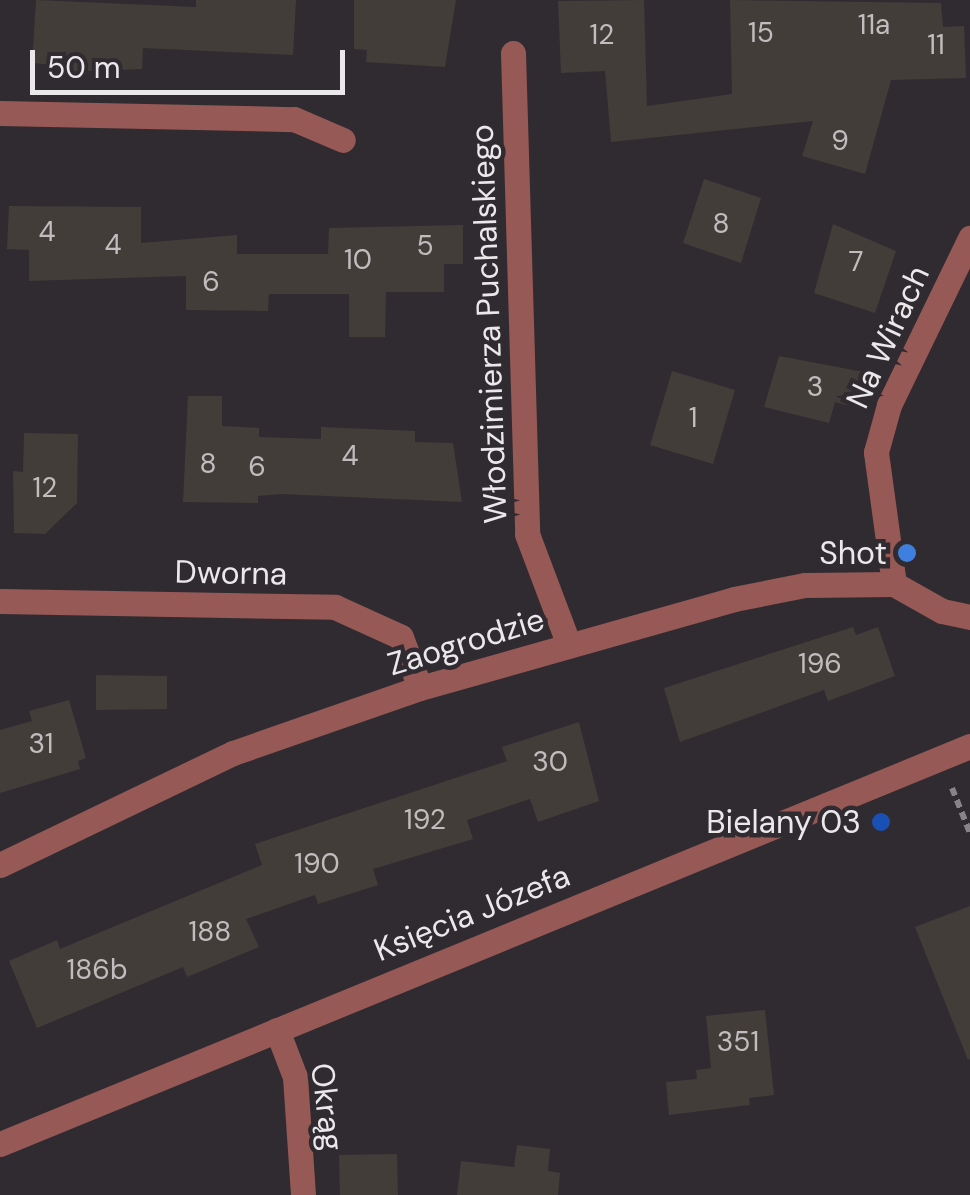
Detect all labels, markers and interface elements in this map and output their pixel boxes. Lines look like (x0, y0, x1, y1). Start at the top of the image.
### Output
house number: 11a (858, 8, 890, 42)
house number: 15 (748, 16, 774, 50)
house number: 12 (590, 18, 614, 52)
house number: 11 (927, 28, 945, 62)
scale bar (35, 30, 350, 92)
text: 50 m (47, 48, 121, 87)
street label: Włodzimierza Puchalskiego (463, 124, 515, 524)
house number: 9 (831, 124, 849, 158)
house number: 8 (712, 207, 730, 241)
house number: 4 (39, 215, 55, 249)
house number: 4 (105, 228, 121, 262)
house number: 5 (416, 229, 434, 263)
house number: 10 (344, 243, 372, 277)
house number: 7 (849, 245, 863, 279)
street label: Na Wirach (838, 260, 938, 414)
house number: 6 (202, 265, 220, 299)
house number: 3 (807, 370, 823, 404)
house number: 1 (689, 401, 697, 435)
house number: 4 (342, 439, 358, 473)
house number: 8 (199, 447, 217, 481)
house number: 6 (248, 450, 266, 484)
house number: 12 (33, 471, 57, 505)
place label: Shot (819, 534, 887, 572)
marker: Shot (896, 542, 918, 564)
street label: Dworna (174, 553, 288, 593)
street label: Zaogrodzie (383, 600, 549, 684)
house number: 196 (798, 647, 842, 681)
house number: 31 (29, 727, 53, 761)
house number: 30 (532, 745, 568, 779)
house number: 192 (404, 803, 446, 837)
place label: Bielany 03 (706, 803, 861, 841)
marker: Bielany 03 (870, 811, 892, 833)
house number: 190 (294, 847, 340, 881)
street label: Księcia Józefa (369, 856, 575, 970)
house number: 188 (189, 915, 231, 949)
house number: 186b (67, 953, 127, 987)
house number: 351 (717, 1025, 759, 1059)
street label: Okrąg (303, 1061, 351, 1153)

